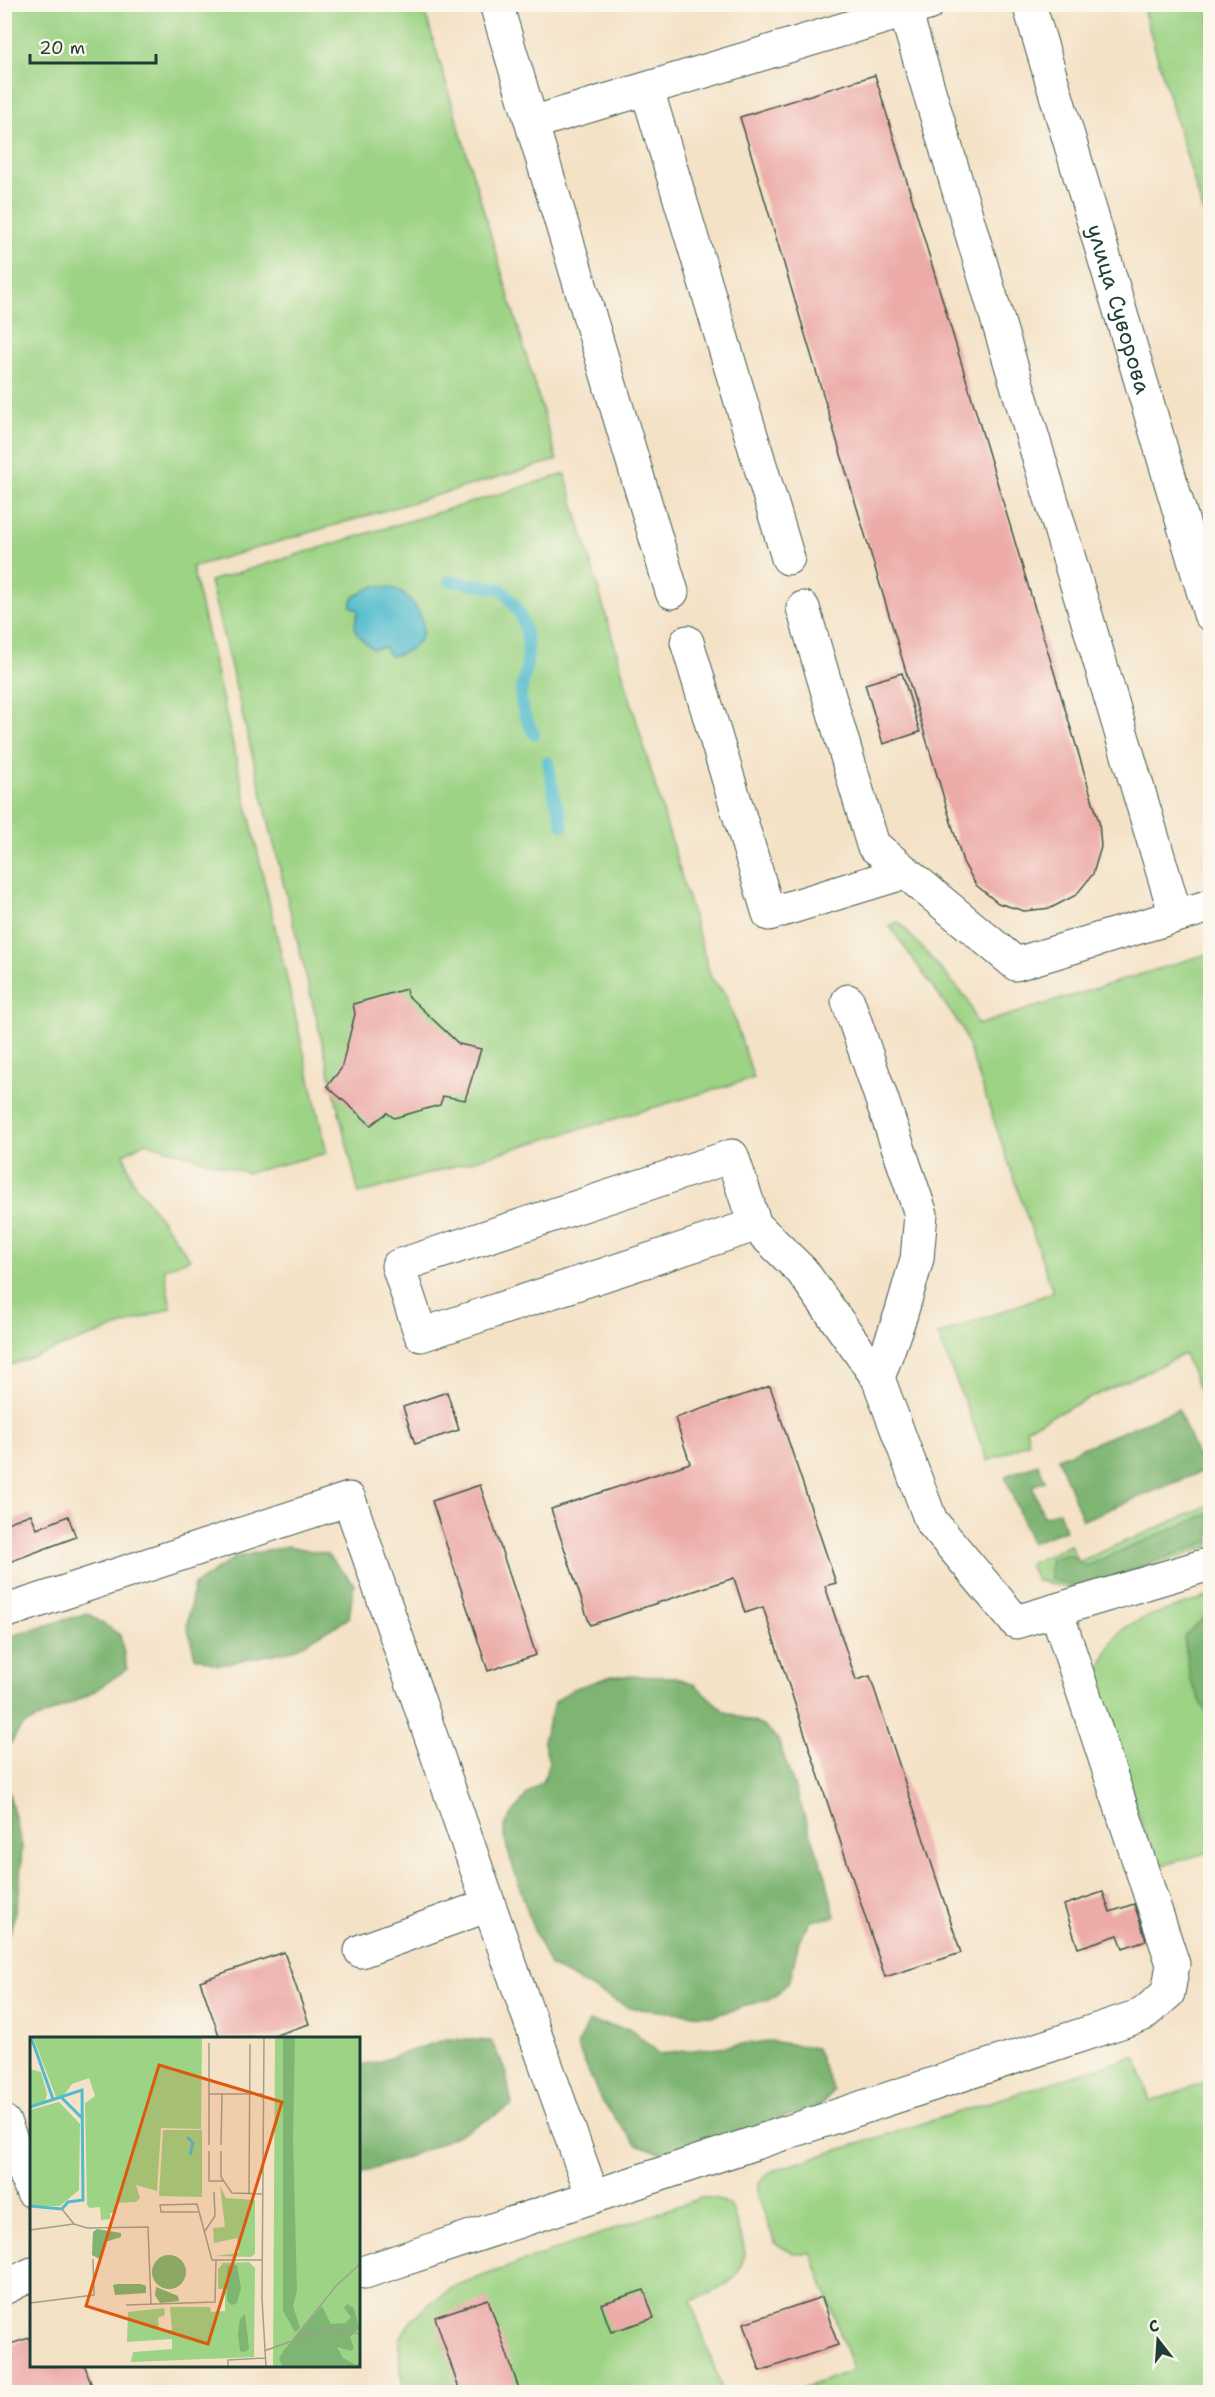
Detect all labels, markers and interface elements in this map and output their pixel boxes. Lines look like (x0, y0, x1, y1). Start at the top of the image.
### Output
scale bar (30, 27, 156, 65)
text: 20 m (39, 36, 85, 60)
street label: улица Суворова (1080, 221, 1158, 398)
inset map (30, 2037, 360, 2367)
north arrow (1128, 2310, 1188, 2370)
text: С (1146, 2315, 1162, 2338)

